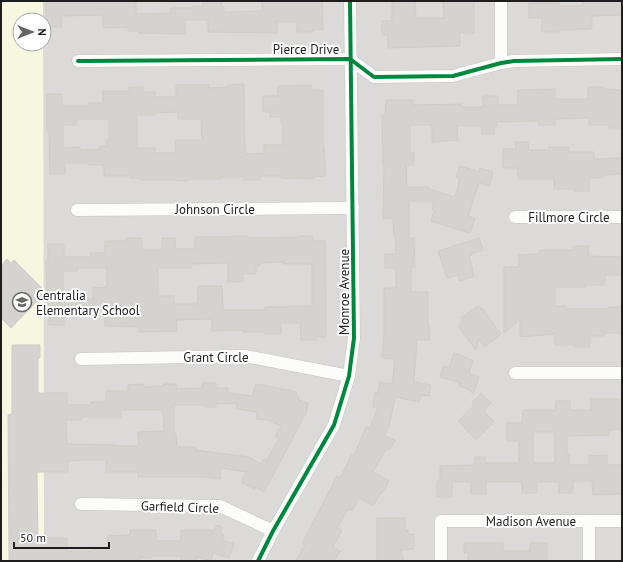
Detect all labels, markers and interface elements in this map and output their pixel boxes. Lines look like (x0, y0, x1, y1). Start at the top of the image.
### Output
north arrow (12, 12, 52, 52)
text: N (35, 28, 49, 36)
street label: Pierce Drive (273, 41, 339, 58)
street label: Johnson Circle (174, 201, 255, 218)
street label: Fillmore Circle (528, 209, 610, 226)
street label: Monroe Avenue (336, 249, 353, 335)
place label: Centralia Elementary School (36, 287, 140, 319)
school or university icon: Centralia Elementary School (11, 291, 33, 313)
street label: Grant Circle (183, 349, 249, 366)
street label: Garfield Circle (141, 497, 219, 517)
street label: Madison Avenue (486, 513, 576, 530)
scale bar (14, 524, 109, 550)
text: 50 m (20, 530, 46, 545)

